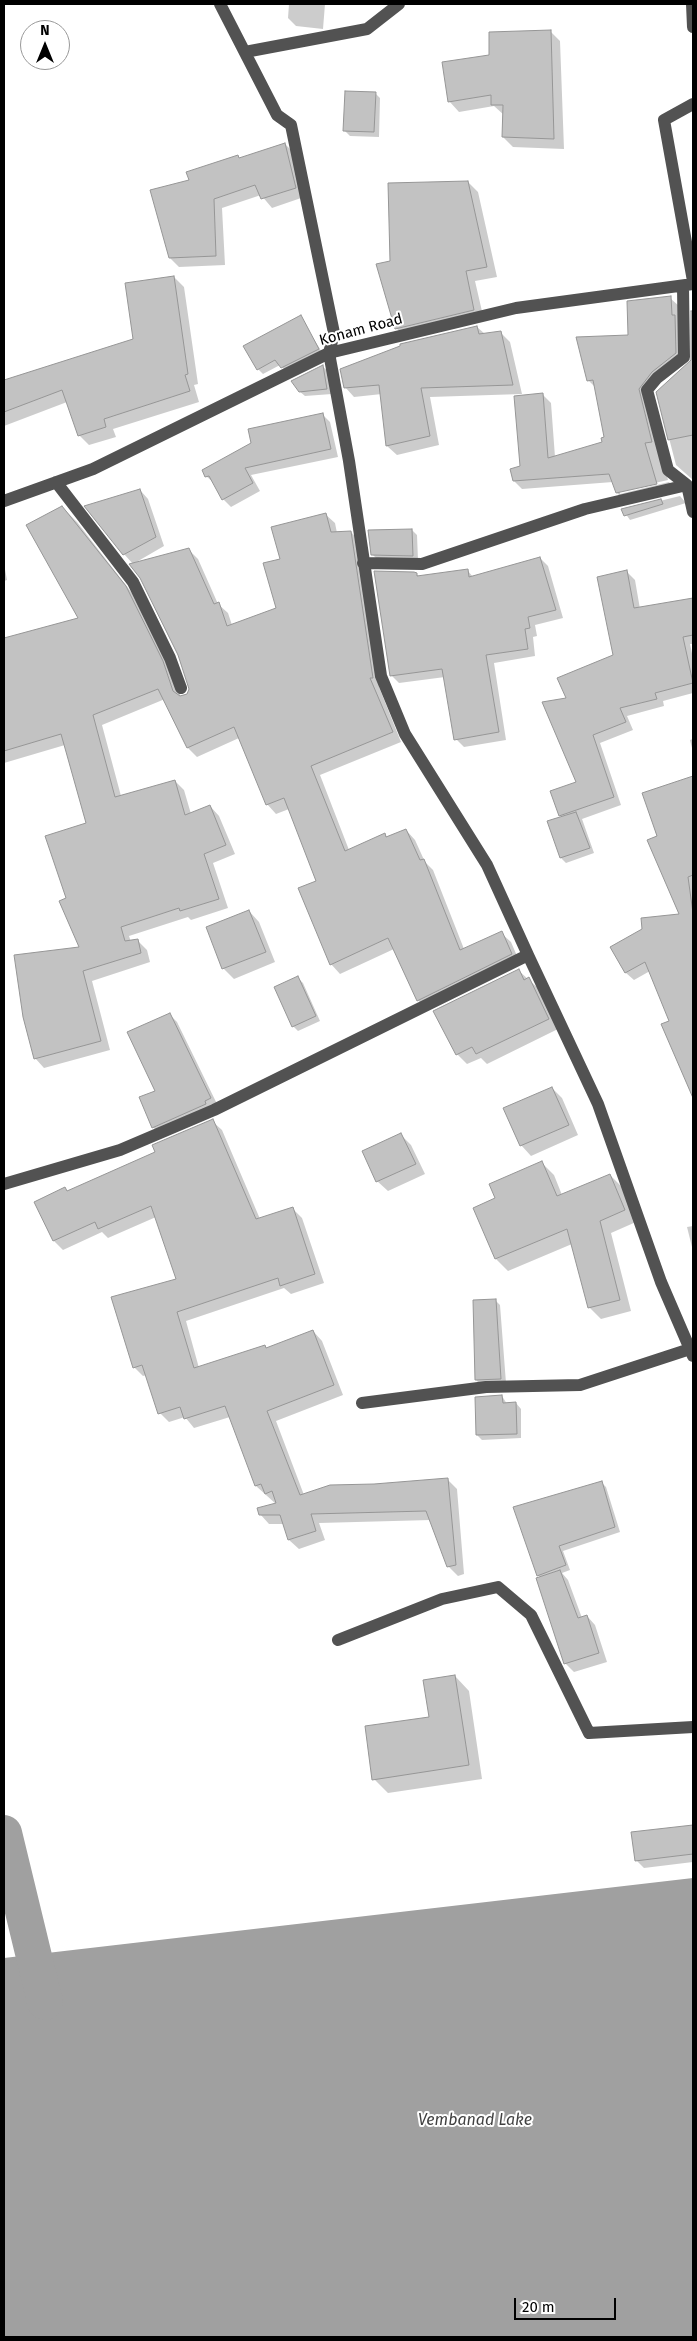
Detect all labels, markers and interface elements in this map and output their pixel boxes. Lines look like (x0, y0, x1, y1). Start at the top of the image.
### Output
north arrow (20, 20, 70, 70)
text: N (40, 22, 50, 39)
street label: Konam Road (317, 310, 405, 350)
water label: Vembanad Lake (418, 2111, 532, 2131)
scale bar (517, 2288, 620, 2320)
text: 20 m (522, 2298, 555, 2316)

